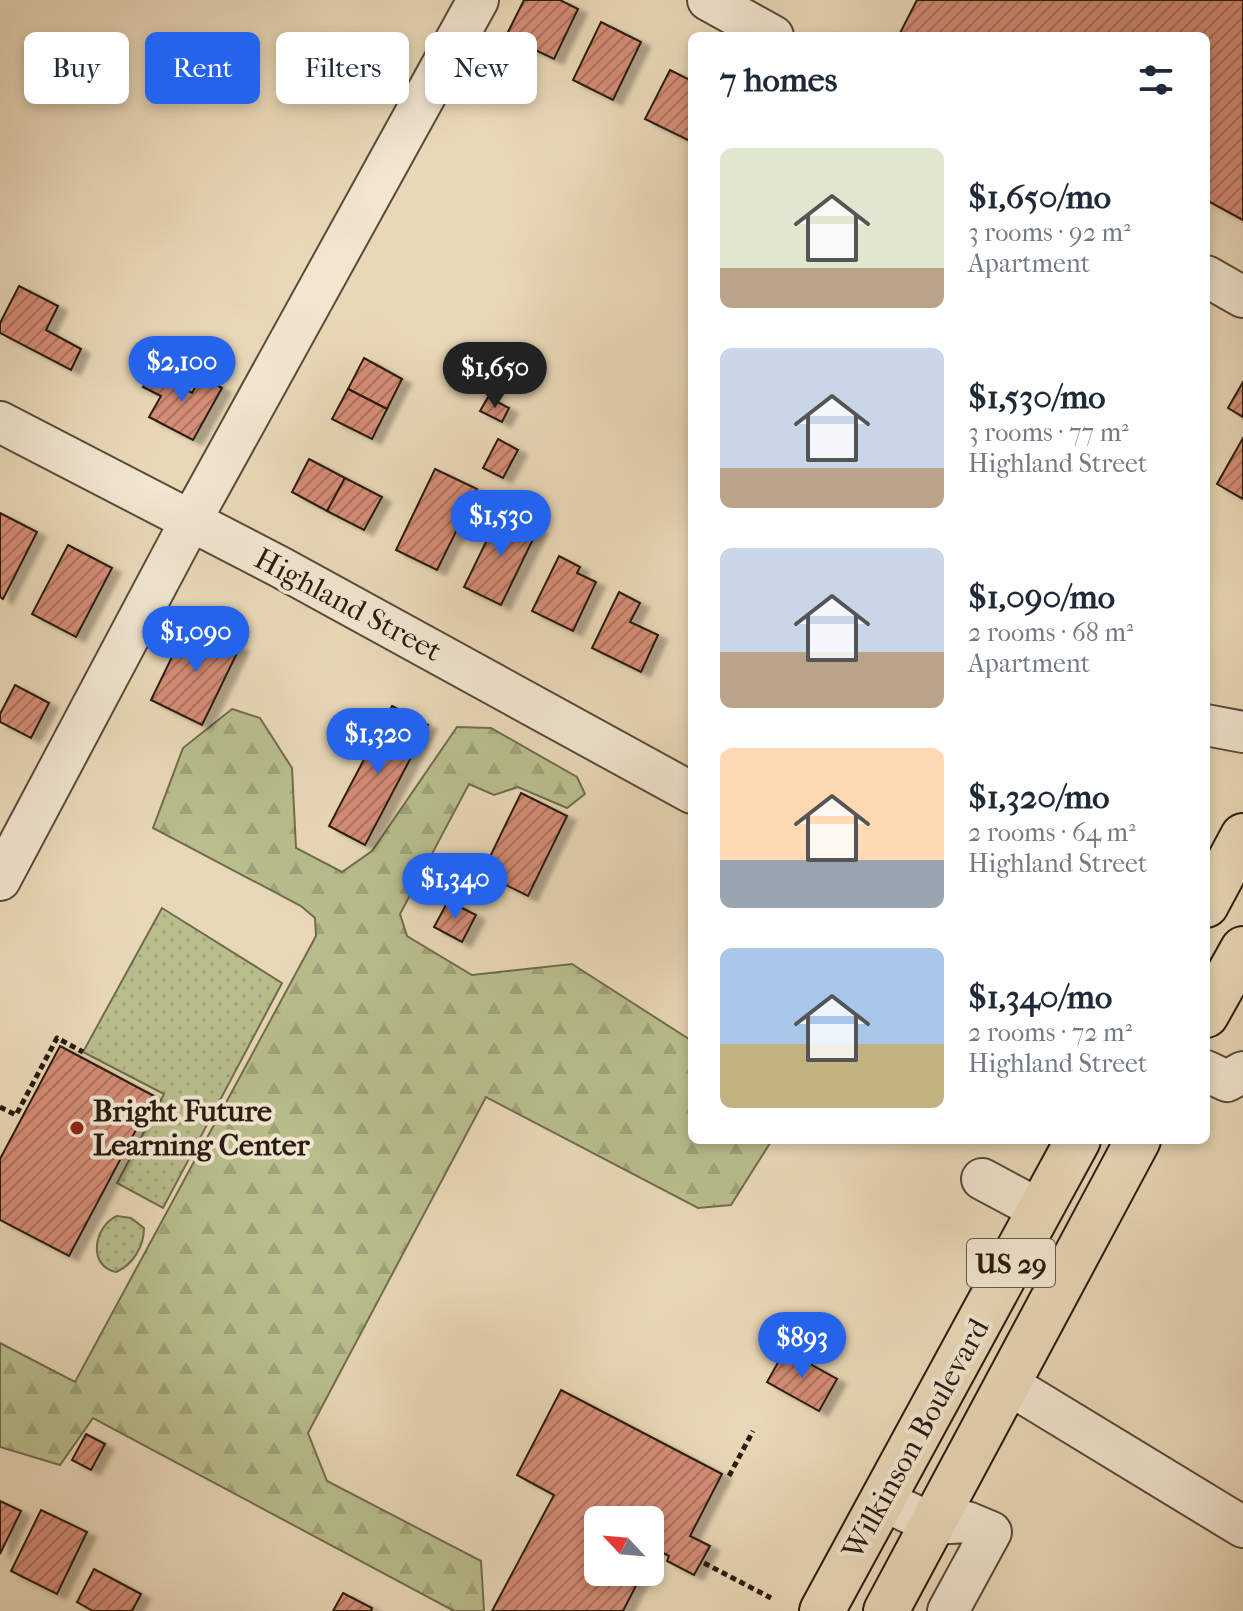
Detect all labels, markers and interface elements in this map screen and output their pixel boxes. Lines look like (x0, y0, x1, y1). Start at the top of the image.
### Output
chip: Buy (24, 32, 129, 104)
chip: Rent (145, 32, 260, 104)
chip: Filters (276, 32, 409, 104)
chip: New (425, 32, 537, 104)
icon: filters (1134, 58, 1178, 102)
text: 7 homes (720, 60, 837, 100)
text: $1,650/mo (968, 177, 1111, 217)
icon: home (784, 180, 880, 276)
text: 3 rooms · 92 m² (968, 217, 1131, 248)
text: Apartment (968, 248, 1090, 279)
pin: $2,100 (117, 336, 247, 404)
pin: $1,650 (430, 342, 560, 410)
text: $2,100 (147, 346, 217, 377)
text: $1,650 (461, 352, 529, 383)
text: $1,530/mo (968, 377, 1106, 417)
icon: home (784, 380, 880, 476)
text: 3 rooms · 77 m² (968, 417, 1129, 448)
text: Highland Street (968, 448, 1147, 479)
pin: $1,530 (436, 490, 566, 558)
text: $1,530 (469, 500, 533, 531)
street label: Highland Street (249, 541, 448, 669)
text: $1,090/mo (968, 577, 1115, 617)
icon: home (784, 580, 880, 676)
pin: $1,090 (131, 606, 261, 674)
text: $1,090 (160, 616, 232, 647)
text: 2 rooms · 68 m² (968, 617, 1133, 648)
text: Apartment (968, 648, 1090, 679)
pin: $1,320 (313, 708, 443, 776)
text: $1,320 (344, 718, 412, 749)
text: $1,320/mo (968, 777, 1110, 817)
icon: home (784, 780, 880, 876)
text: 2 rooms · 64 m² (968, 817, 1136, 848)
text: Highland Street (968, 848, 1147, 879)
pin: $1,340 (390, 853, 520, 921)
text: $1,340 (420, 863, 490, 894)
text: $1,340/mo (968, 977, 1112, 1017)
icon: home (784, 980, 880, 1076)
text: 2 rooms · 72 m² (968, 1017, 1132, 1048)
text: Highland Street (968, 1048, 1147, 1079)
place label: Bright Future Learning Center (93, 1094, 311, 1163)
marker: Bright Future Learning Center (68, 1119, 86, 1137)
road number: US 29 (967, 1239, 1055, 1287)
pin: $893 (755, 1312, 849, 1380)
street label: Wilkinson Boulevard (835, 1312, 997, 1566)
text: $893 (776, 1322, 828, 1353)
north arrow (584, 1506, 664, 1586)
map controls (584, 1506, 664, 1586)

